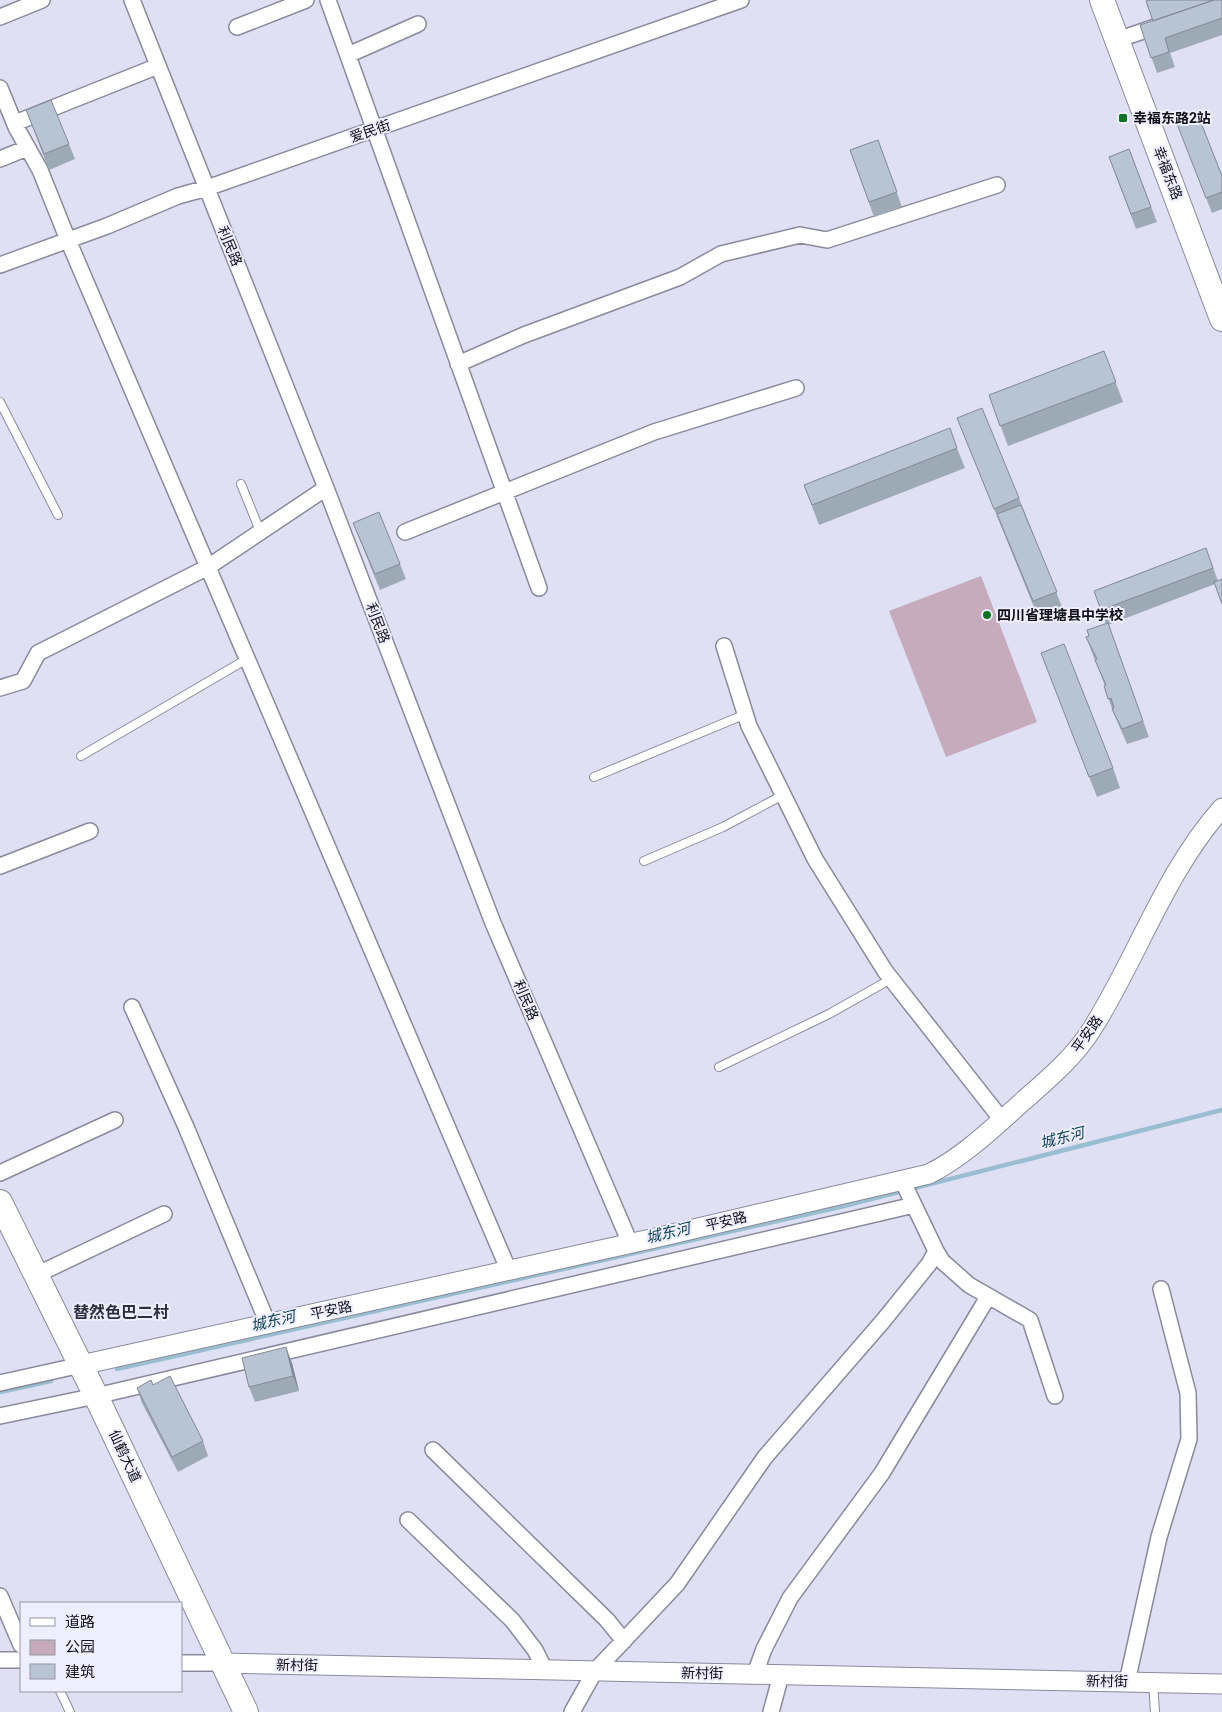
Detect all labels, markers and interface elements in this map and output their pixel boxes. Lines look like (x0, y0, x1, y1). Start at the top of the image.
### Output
place label: 幸福东路2站 (1133, 110, 1211, 126)
marker: 幸福东路2站 (1117, 112, 1129, 124)
street label: 爱民街 (348, 117, 392, 145)
street label: 幸福东路 (1150, 144, 1186, 202)
street label: 利民路 (215, 224, 245, 268)
street label: 利民路 (363, 601, 393, 645)
place label: 四川省理塘县中学校 (997, 607, 1123, 623)
marker: 四川省理塘县中学校 (981, 609, 993, 621)
street label: 利民路 (510, 978, 542, 1022)
street label: 平安路 (1068, 1012, 1106, 1056)
water label: 城东河 (1038, 1123, 1089, 1152)
street label: 平安路 (704, 1208, 748, 1234)
water label: 城东河 (644, 1218, 695, 1247)
street label: 平安路 (309, 1298, 353, 1322)
district label: 替然色巴二村 (73, 1303, 169, 1322)
water label: 城东河 (249, 1306, 300, 1335)
street label: 仙鹤大道 (106, 1427, 144, 1485)
legend (20, 1602, 182, 1692)
text: 道路 (65, 1613, 95, 1631)
text: 公园 (65, 1638, 95, 1656)
street label: 新村街 (276, 1657, 318, 1673)
text: 建筑 (65, 1663, 95, 1681)
street label: 新村街 (681, 1665, 723, 1681)
street label: 新村街 (1086, 1673, 1128, 1689)

